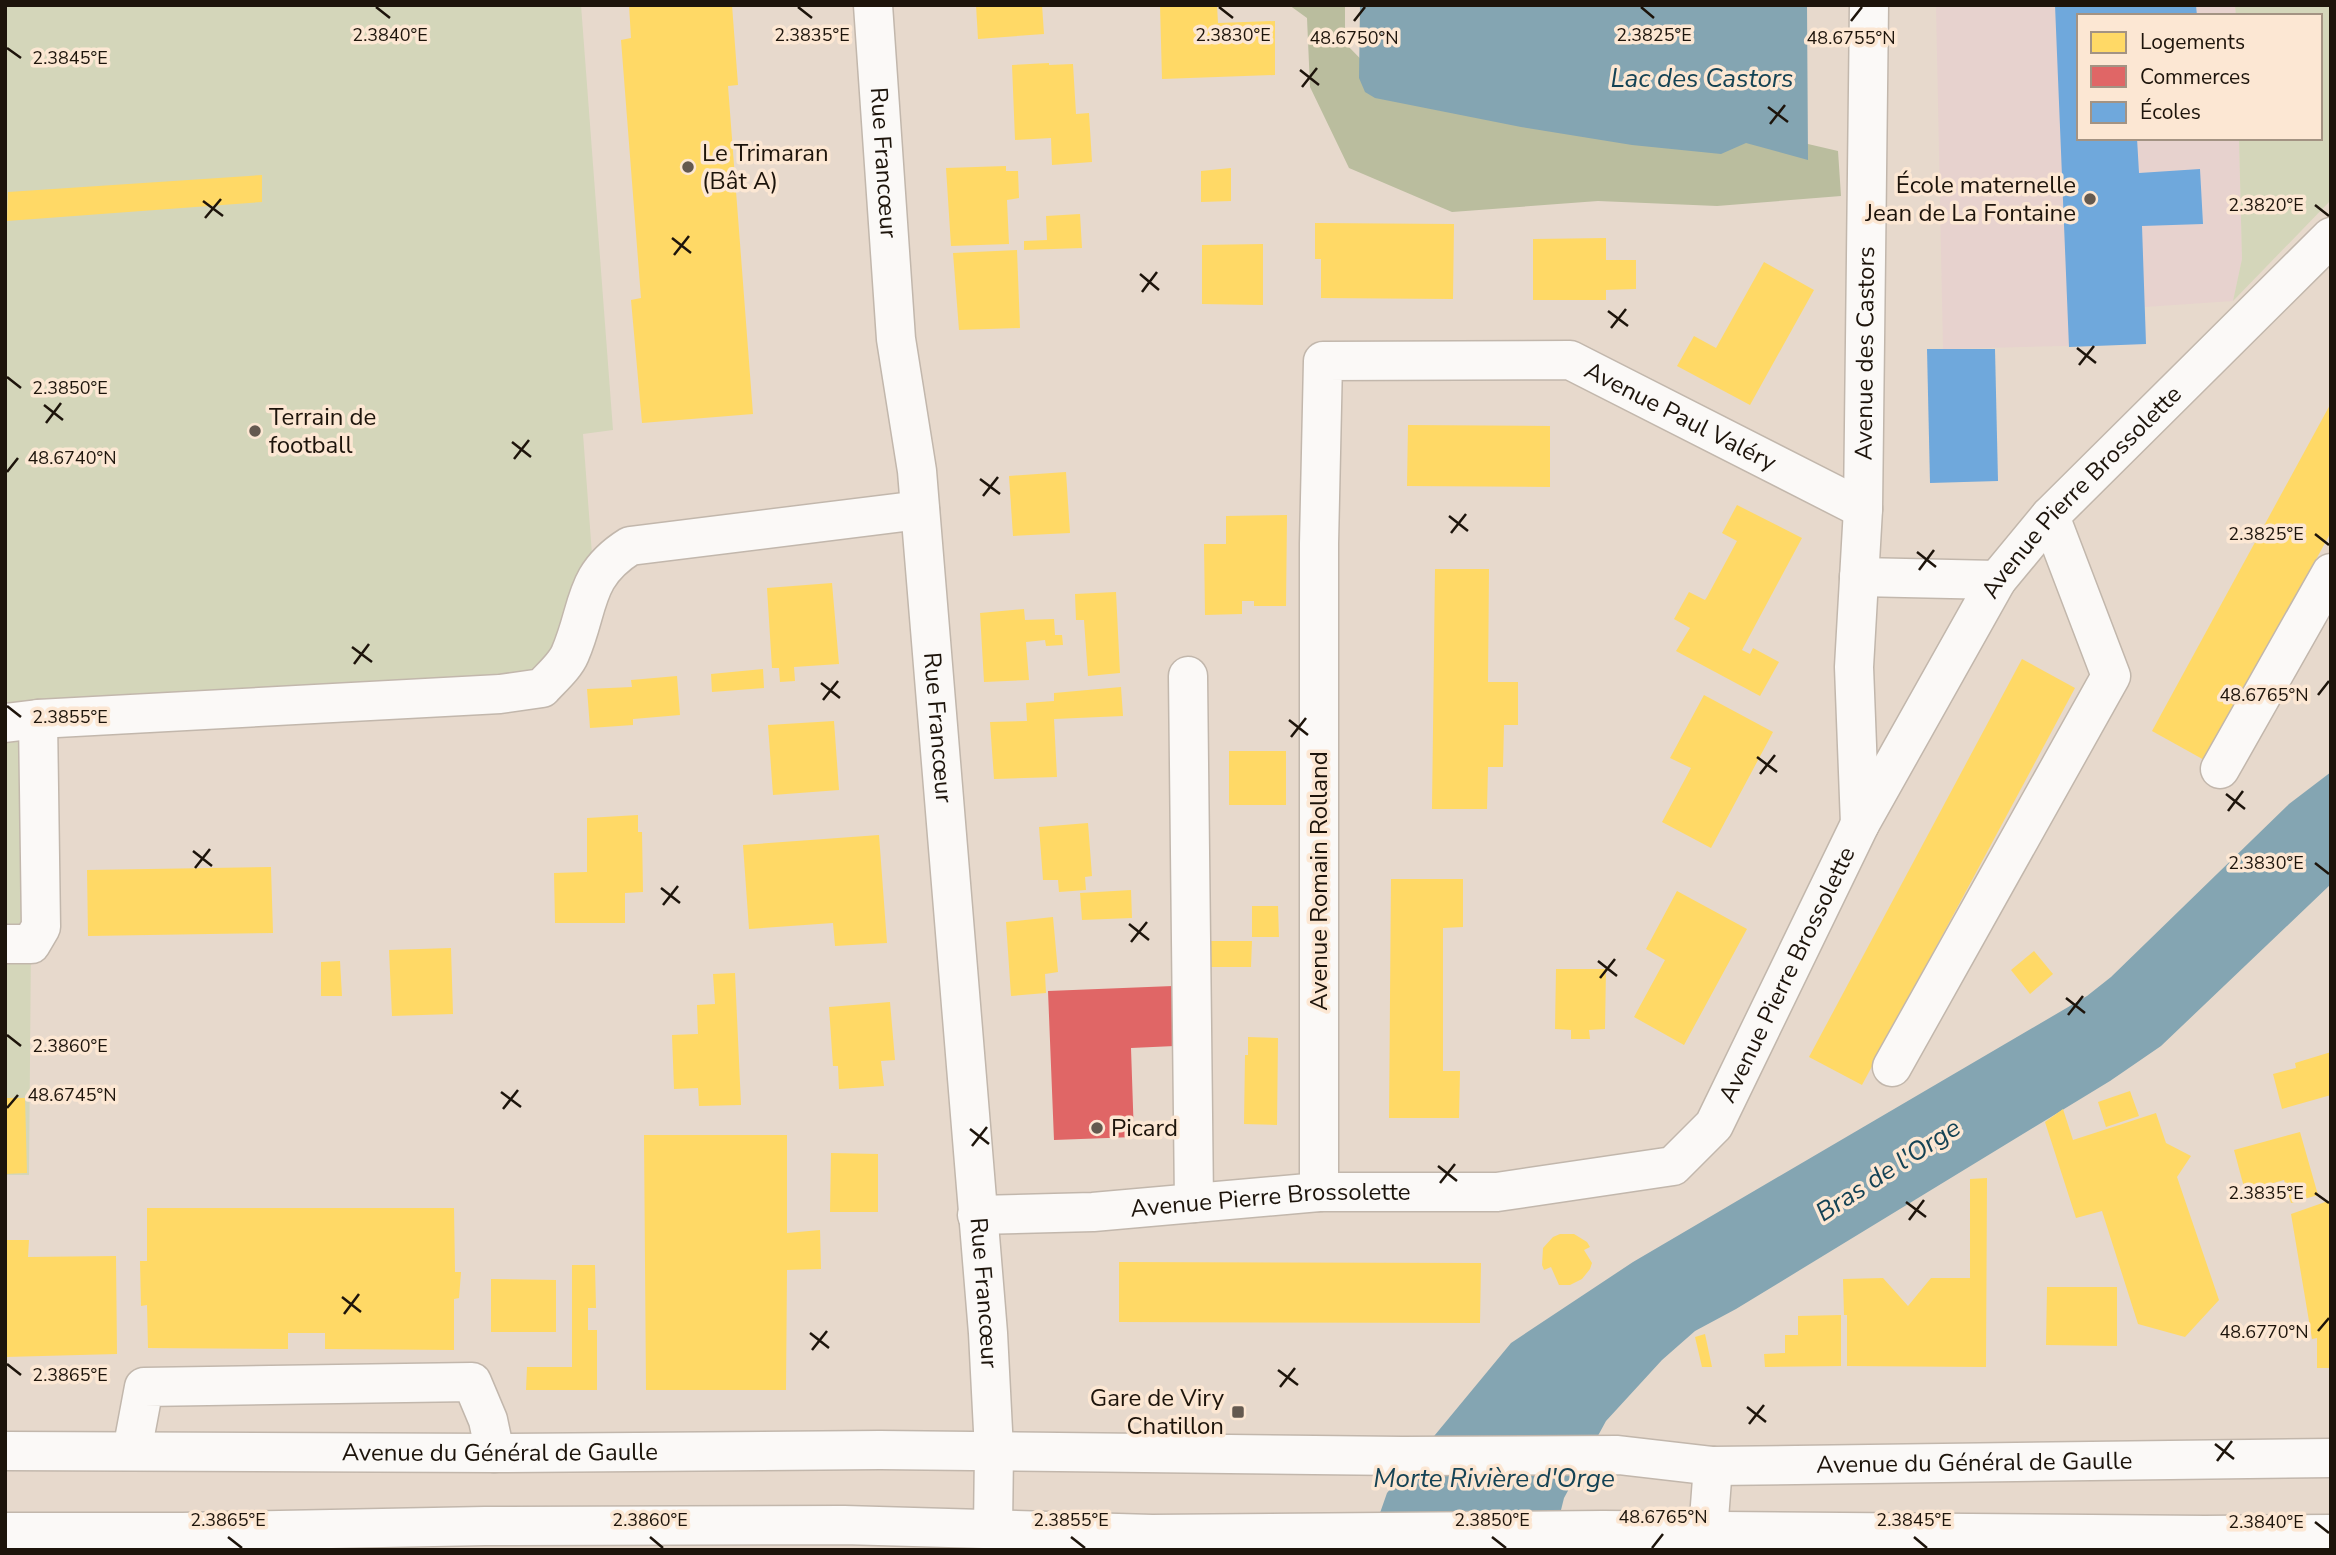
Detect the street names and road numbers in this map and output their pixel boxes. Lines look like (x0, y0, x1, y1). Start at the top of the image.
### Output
street label: Rue Francœur (863, 86, 905, 239)
street label: Avenue des Castors (1848, 246, 1882, 461)
street label: Avenue Paul Valéry (1579, 354, 1783, 479)
street label: Avenue Pierre Brossolette (1974, 378, 2188, 604)
street label: Rue Francœur (916, 651, 960, 805)
street label: Avenue Romain Rolland (1303, 751, 1335, 1011)
street label: Avenue Pierre Brossolette (1711, 841, 1863, 1108)
street label: Avenue Pierre Brossolette (1129, 1176, 1411, 1225)
street label: Rue Francœur (963, 1216, 1006, 1369)
street label: Avenue du Général de Gaulle (342, 1436, 658, 1469)
street label: Avenue du Général de Gaulle (1816, 1445, 2133, 1481)

